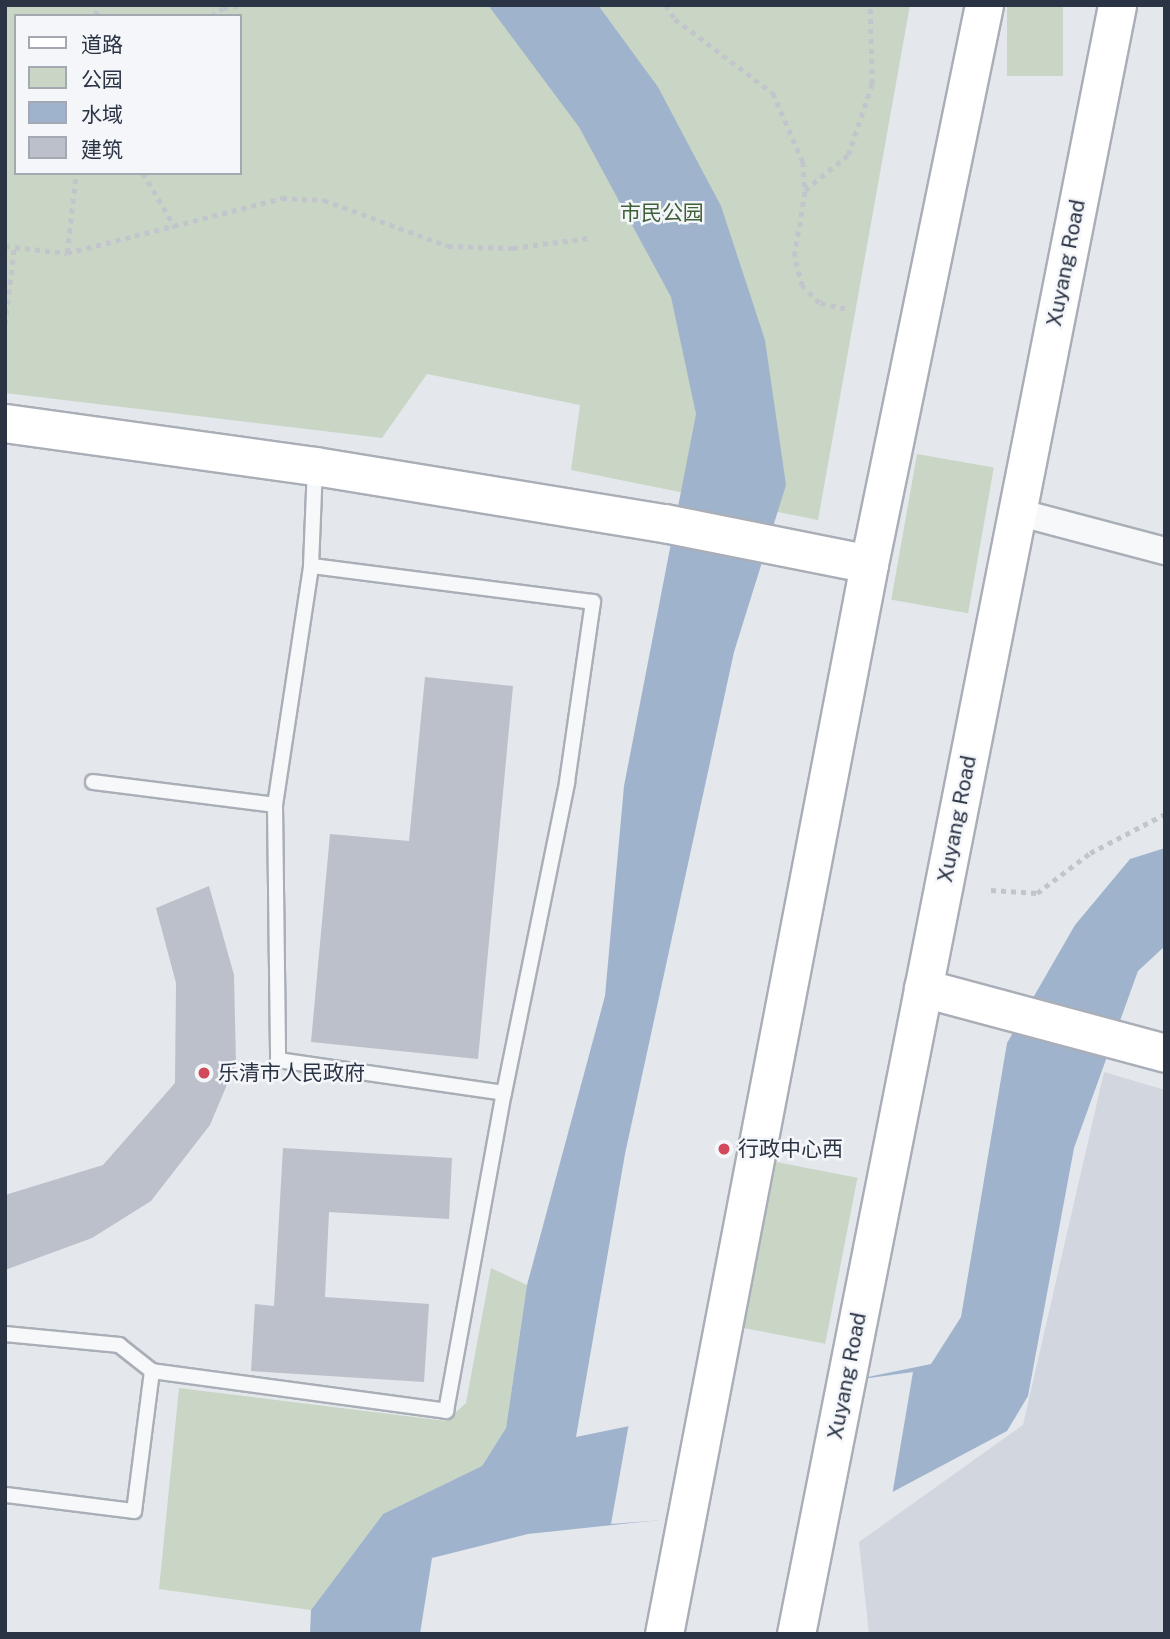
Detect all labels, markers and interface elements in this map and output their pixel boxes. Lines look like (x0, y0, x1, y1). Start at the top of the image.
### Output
legend (14, 14, 242, 175)
text: 道路 (81, 32, 123, 57)
text: 公园 (81, 67, 123, 92)
text: 水域 (81, 102, 123, 127)
text: 建筑 (81, 137, 123, 162)
street label: Xuyang Road (1041, 197, 1091, 329)
park label: 市民公园 (620, 200, 704, 226)
street label: Xuyang Road (932, 753, 982, 885)
place label: 乐清市人民政府 (218, 1060, 365, 1086)
marker: 乐清市人民政府 (196, 1065, 212, 1081)
place label: 行政中心西 (738, 1136, 843, 1162)
marker: 行政中心西 (716, 1141, 732, 1157)
street label: Xuyang Road (822, 1310, 872, 1442)

